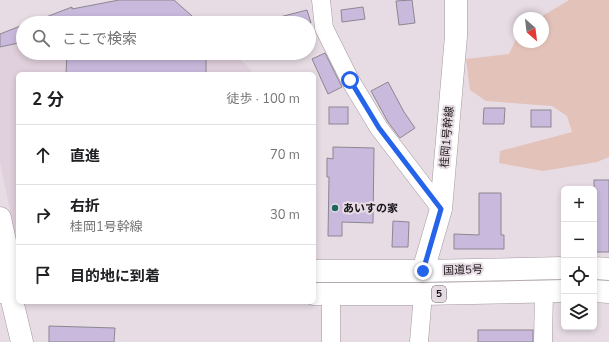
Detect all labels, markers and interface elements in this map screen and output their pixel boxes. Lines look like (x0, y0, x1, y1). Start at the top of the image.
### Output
north arrow (513, 12, 549, 48)
search box (16, 16, 316, 60)
icon: search (30, 27, 52, 49)
text: ここで検索 (62, 29, 137, 49)
route start (341, 71, 359, 89)
text: 2 分 (32, 88, 64, 111)
text: 徒歩 · 100 m (226, 90, 300, 108)
street label: 桂岡1号幹線 (437, 106, 457, 168)
icon: ahead (32, 144, 54, 166)
text: 直進 (70, 146, 100, 166)
text: 70 m (270, 146, 300, 164)
map controls (561, 186, 597, 330)
button: + (561, 186, 597, 222)
text: 右折 (70, 196, 100, 216)
place label: あいすの家 (343, 201, 398, 216)
marker: あいすの家 (330, 203, 340, 213)
icon: right (32, 204, 54, 226)
text: 30 m (270, 206, 300, 224)
text: 桂岡1号幹線 (70, 218, 143, 236)
button: − (561, 222, 597, 258)
button: locate (561, 258, 597, 294)
route end (414, 262, 432, 280)
street label: 国道5号 (443, 262, 483, 278)
icon: arrive (32, 264, 54, 286)
text: 目的地に到着 (70, 266, 160, 286)
road number: 5 (432, 286, 446, 302)
button: layers (561, 294, 597, 330)

